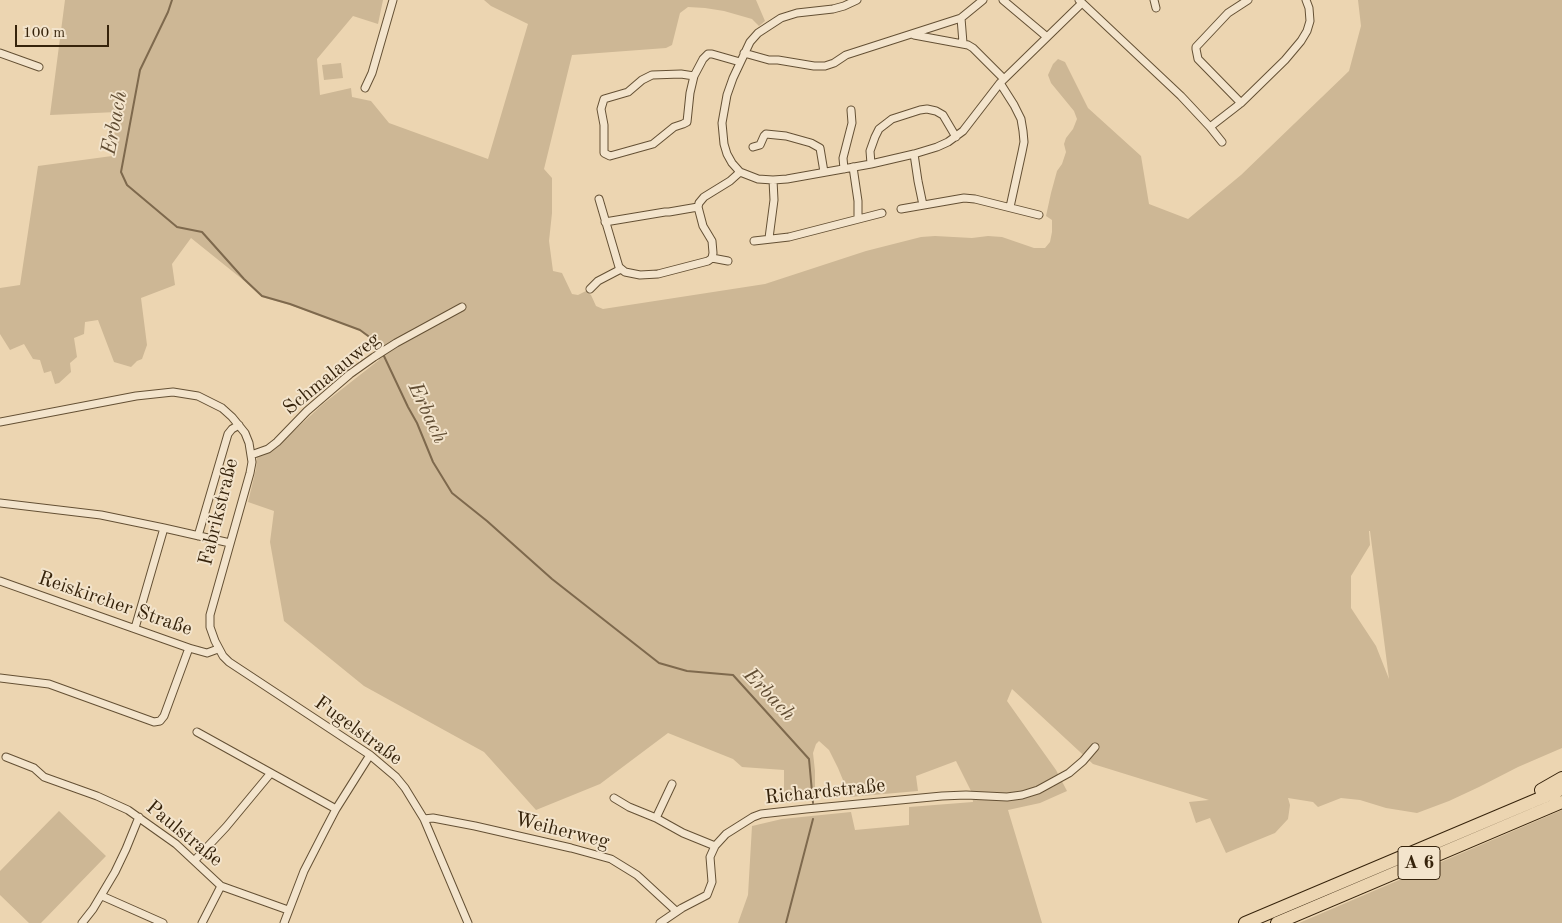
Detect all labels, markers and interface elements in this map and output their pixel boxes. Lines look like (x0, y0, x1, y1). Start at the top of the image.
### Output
scale bar (18, 15, 111, 47)
text: 100 m (23, 26, 65, 41)
water label: Erbach (96, 89, 134, 157)
street label: Schmalauweg (278, 327, 386, 421)
water label: Erbach (402, 378, 452, 448)
street label: Fabrikstraße (194, 456, 244, 568)
street label: Reiskircher Straße (35, 566, 195, 642)
water label: Erbach (737, 663, 801, 727)
street label: Fugelstraße (309, 691, 407, 771)
street label: Richardstraße (763, 774, 887, 810)
street label: Paulstraße (141, 796, 227, 872)
street label: Weiherweg (512, 808, 612, 854)
road number: A 6 (1398, 846, 1440, 880)

